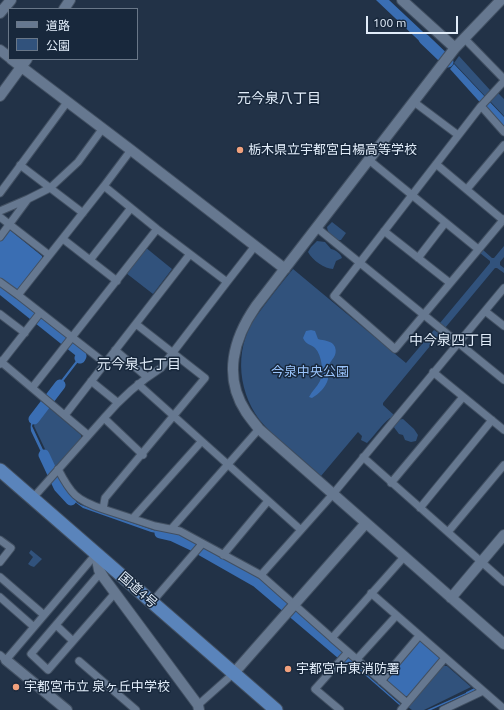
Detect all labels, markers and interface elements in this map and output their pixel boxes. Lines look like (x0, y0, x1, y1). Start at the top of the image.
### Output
legend (8, 8, 138, 60)
scale bar (368, 8, 460, 34)
text: 100 m (373, 16, 406, 29)
text: 道路 (46, 19, 70, 32)
text: 公園 (46, 39, 70, 52)
district label: 元今泉八丁目 (237, 90, 321, 106)
place label: 栃木県立宇都宮白楊高等学校 (248, 142, 417, 158)
marker: 栃木県立宇都宮白楊高等学校 (235, 145, 245, 155)
district label: 中今泉四丁目 (409, 332, 493, 348)
district label: 元今泉七丁目 (97, 356, 181, 372)
park label: 今泉中央公園 (271, 364, 349, 380)
street label: 国道4号 (115, 569, 161, 611)
place label: 宇都宮市東消防署 (296, 661, 400, 677)
marker: 宇都宮市東消防署 (283, 664, 293, 674)
place label: 宇都宮市立 泉ヶ丘中学校 (24, 679, 170, 695)
marker: 宇都宮市立 泉ヶ丘中学校 (11, 682, 21, 692)

